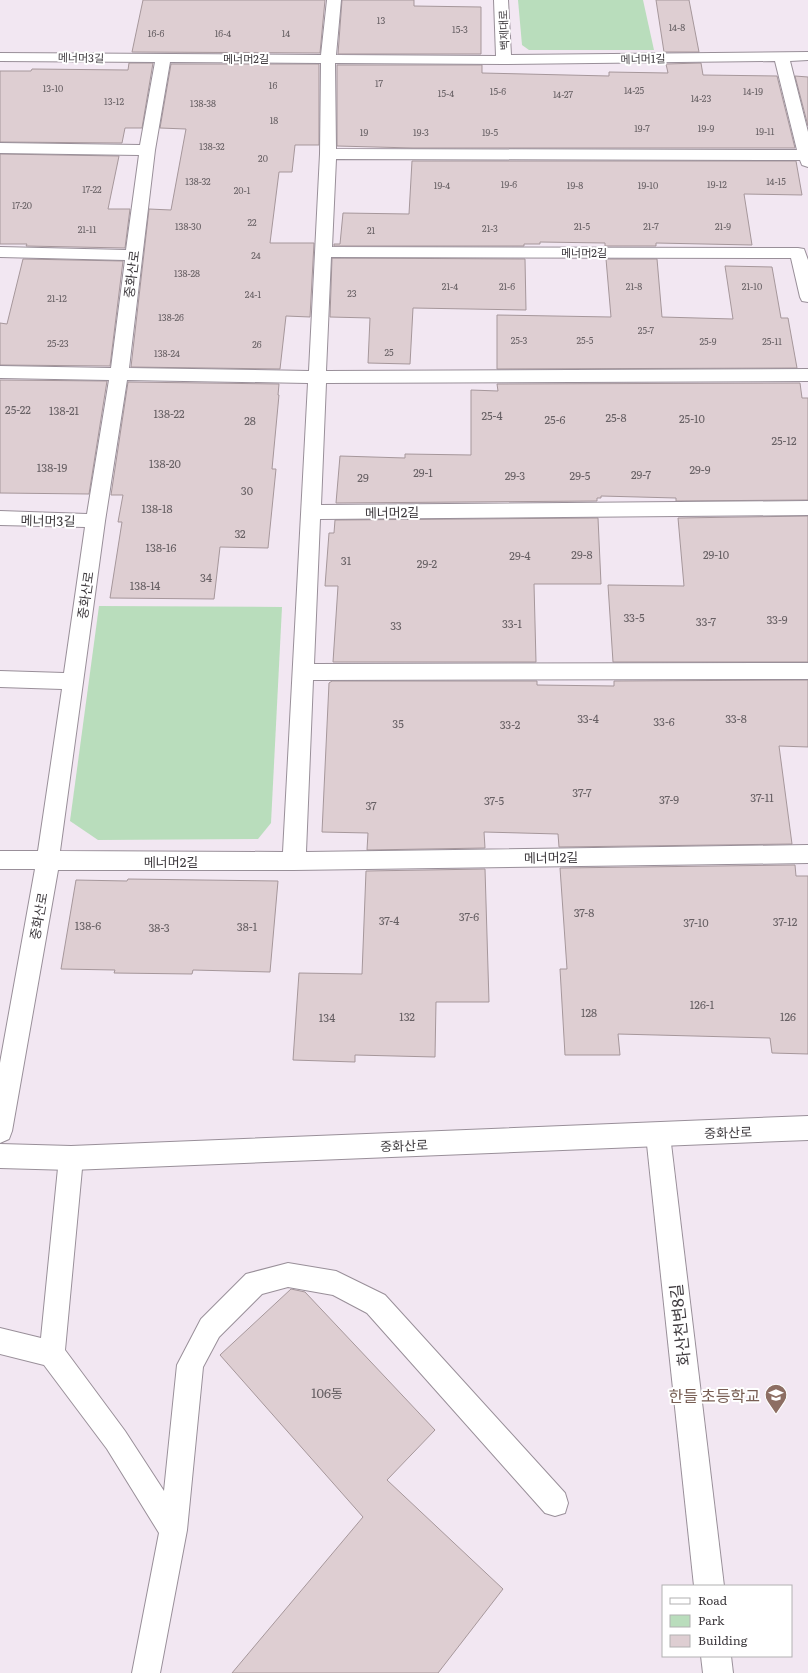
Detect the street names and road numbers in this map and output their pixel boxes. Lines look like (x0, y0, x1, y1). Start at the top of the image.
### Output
street label: 백제대로 (494, 9, 512, 51)
street label: 메너머3길 (58, 49, 104, 65)
street label: 메너머2길 (223, 50, 269, 66)
street label: 메너머1길 (620, 50, 666, 66)
street label: 메너머2길 (561, 244, 607, 260)
street label: 중화산로 (119, 249, 143, 299)
street label: 메너머2길 (365, 502, 419, 522)
street label: 메너머3길 (20, 510, 76, 530)
street label: 중화산로 (72, 570, 98, 620)
street label: 메너머2길 (524, 847, 578, 867)
street label: 메너머2길 (144, 852, 198, 871)
street label: 중화산로 (24, 891, 52, 941)
street label: 중화산로 (704, 1122, 752, 1142)
street label: 중화산로 (380, 1135, 428, 1155)
street label: 화산천변8길 (663, 1283, 695, 1367)

